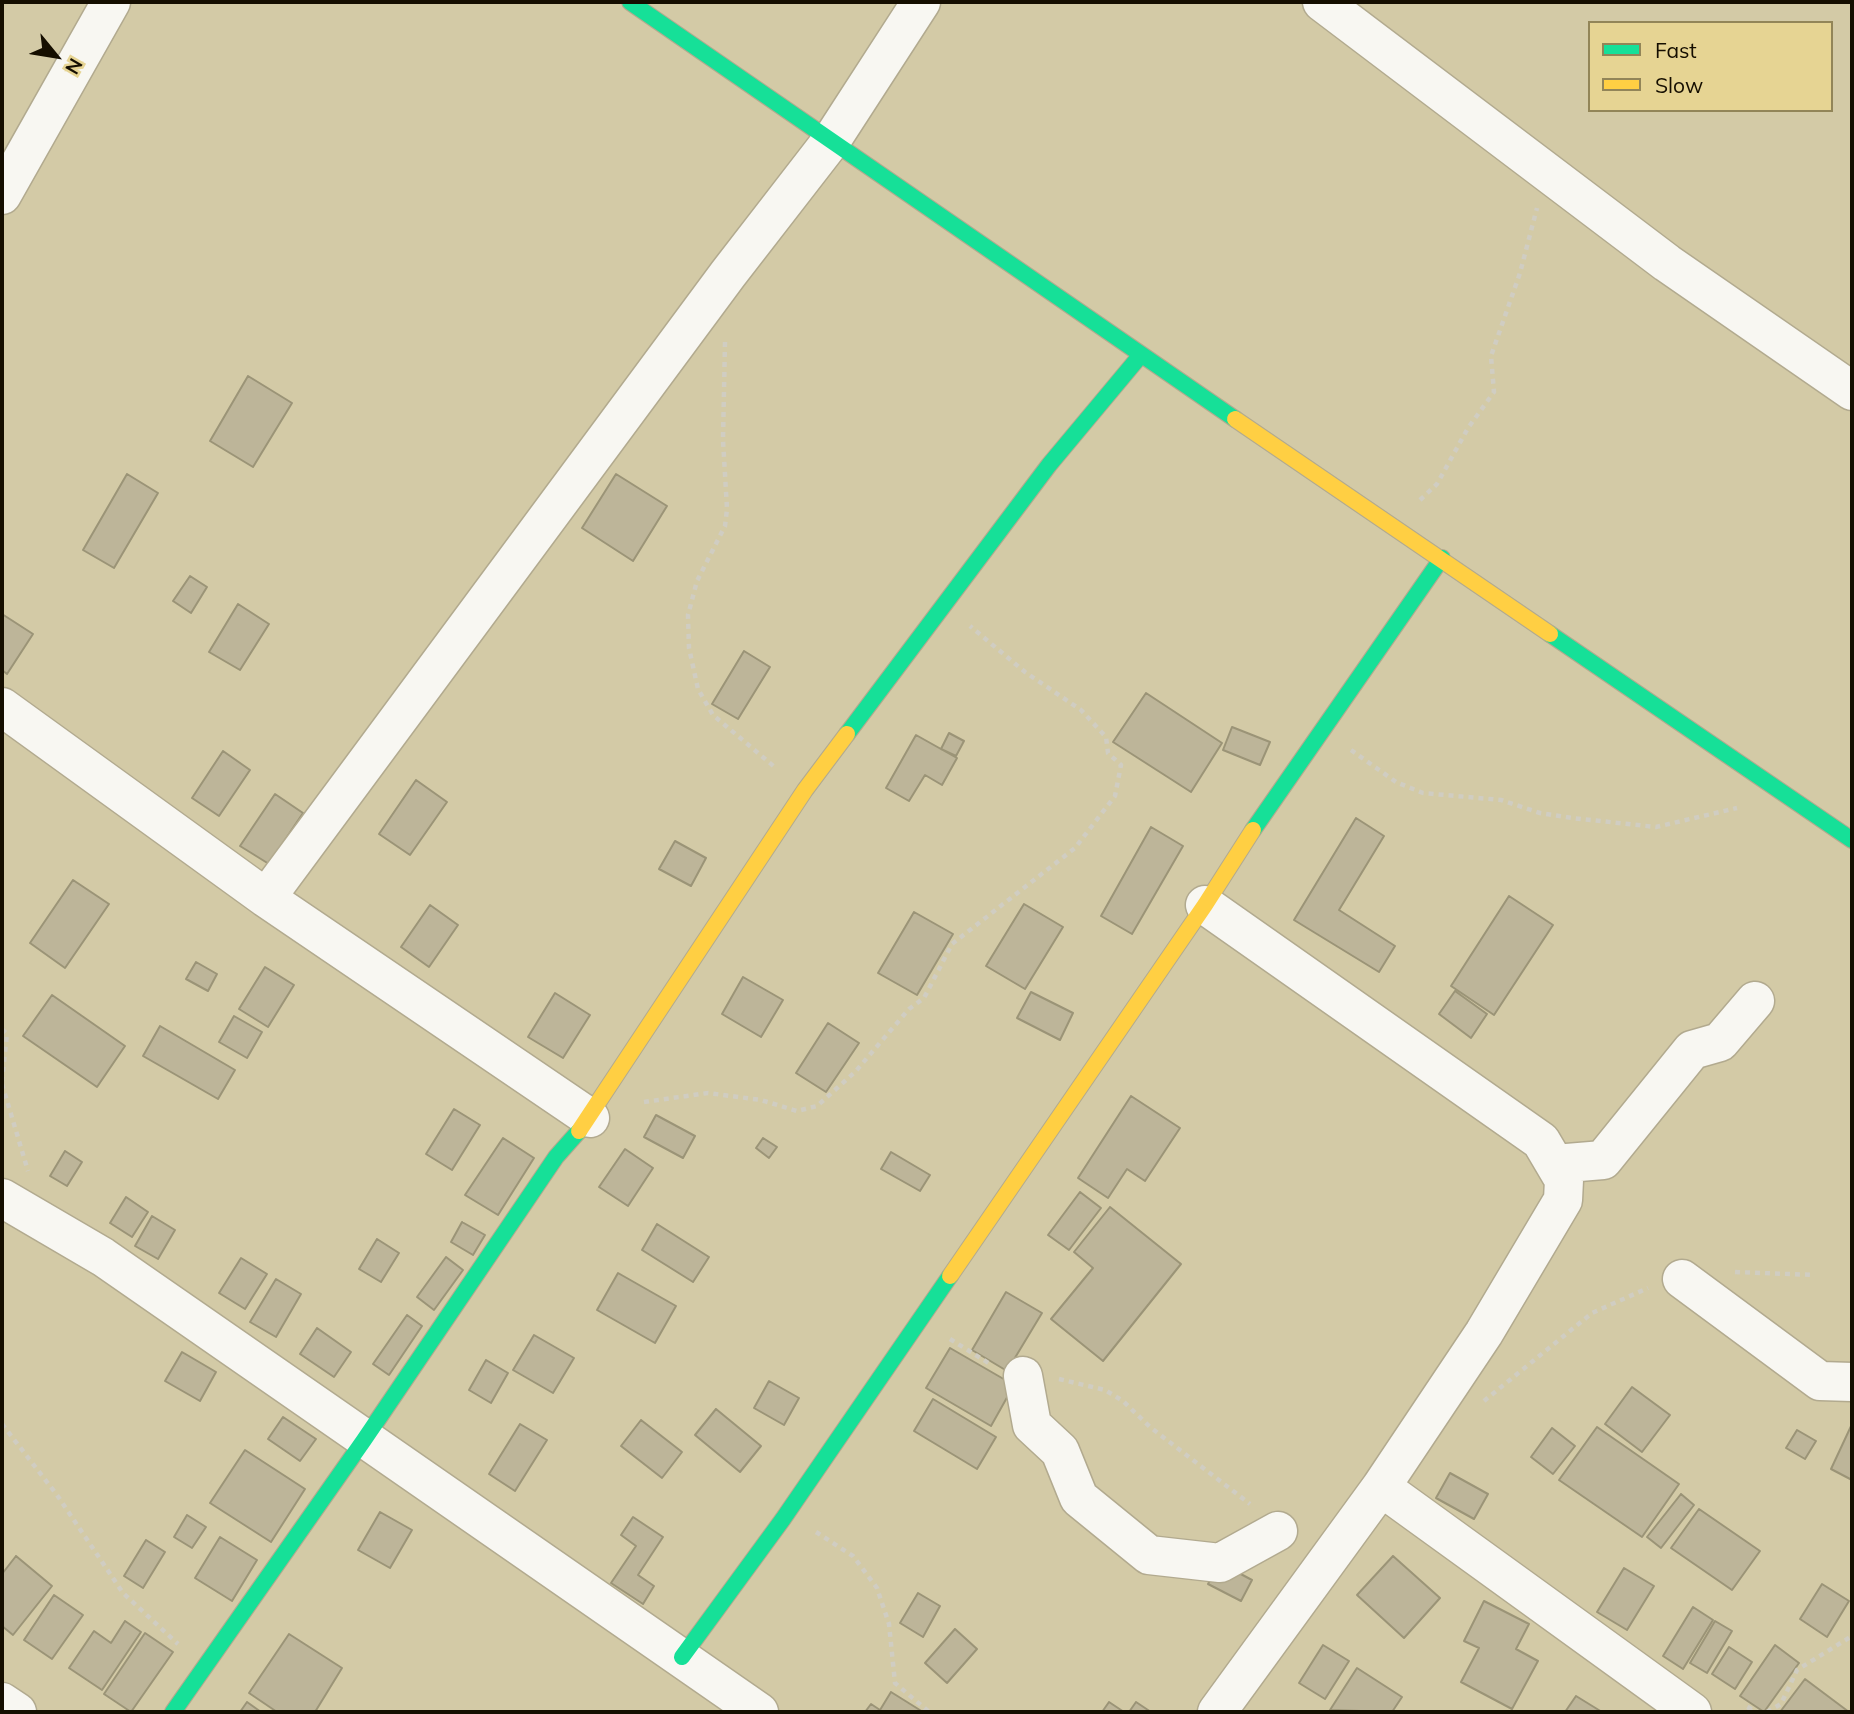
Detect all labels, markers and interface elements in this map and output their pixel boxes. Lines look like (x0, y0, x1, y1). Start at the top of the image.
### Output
north arrow (21, 21, 91, 91)
legend (1588, 21, 1833, 112)
text: Fast (1655, 37, 1697, 63)
text: N (60, 54, 88, 79)
text: Slow (1655, 72, 1703, 98)

